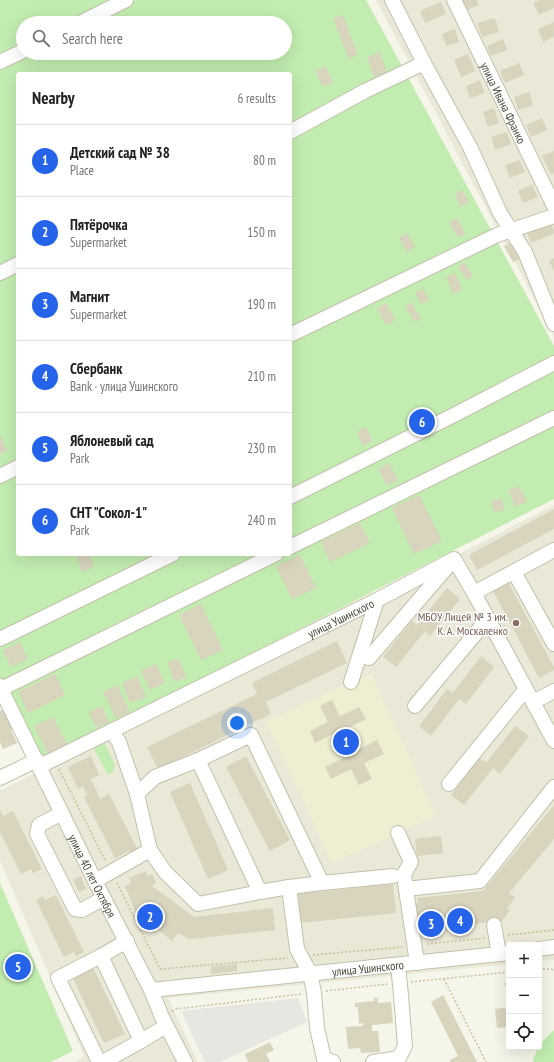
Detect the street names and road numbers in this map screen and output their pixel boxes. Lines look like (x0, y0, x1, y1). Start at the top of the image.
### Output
street label: улица Ивана Франко (478, 59, 530, 146)
street label: улица Ушинского (305, 595, 376, 641)
street label: улица 40 лет Октября (66, 831, 120, 920)
street label: улица Ушинского (331, 956, 404, 979)

